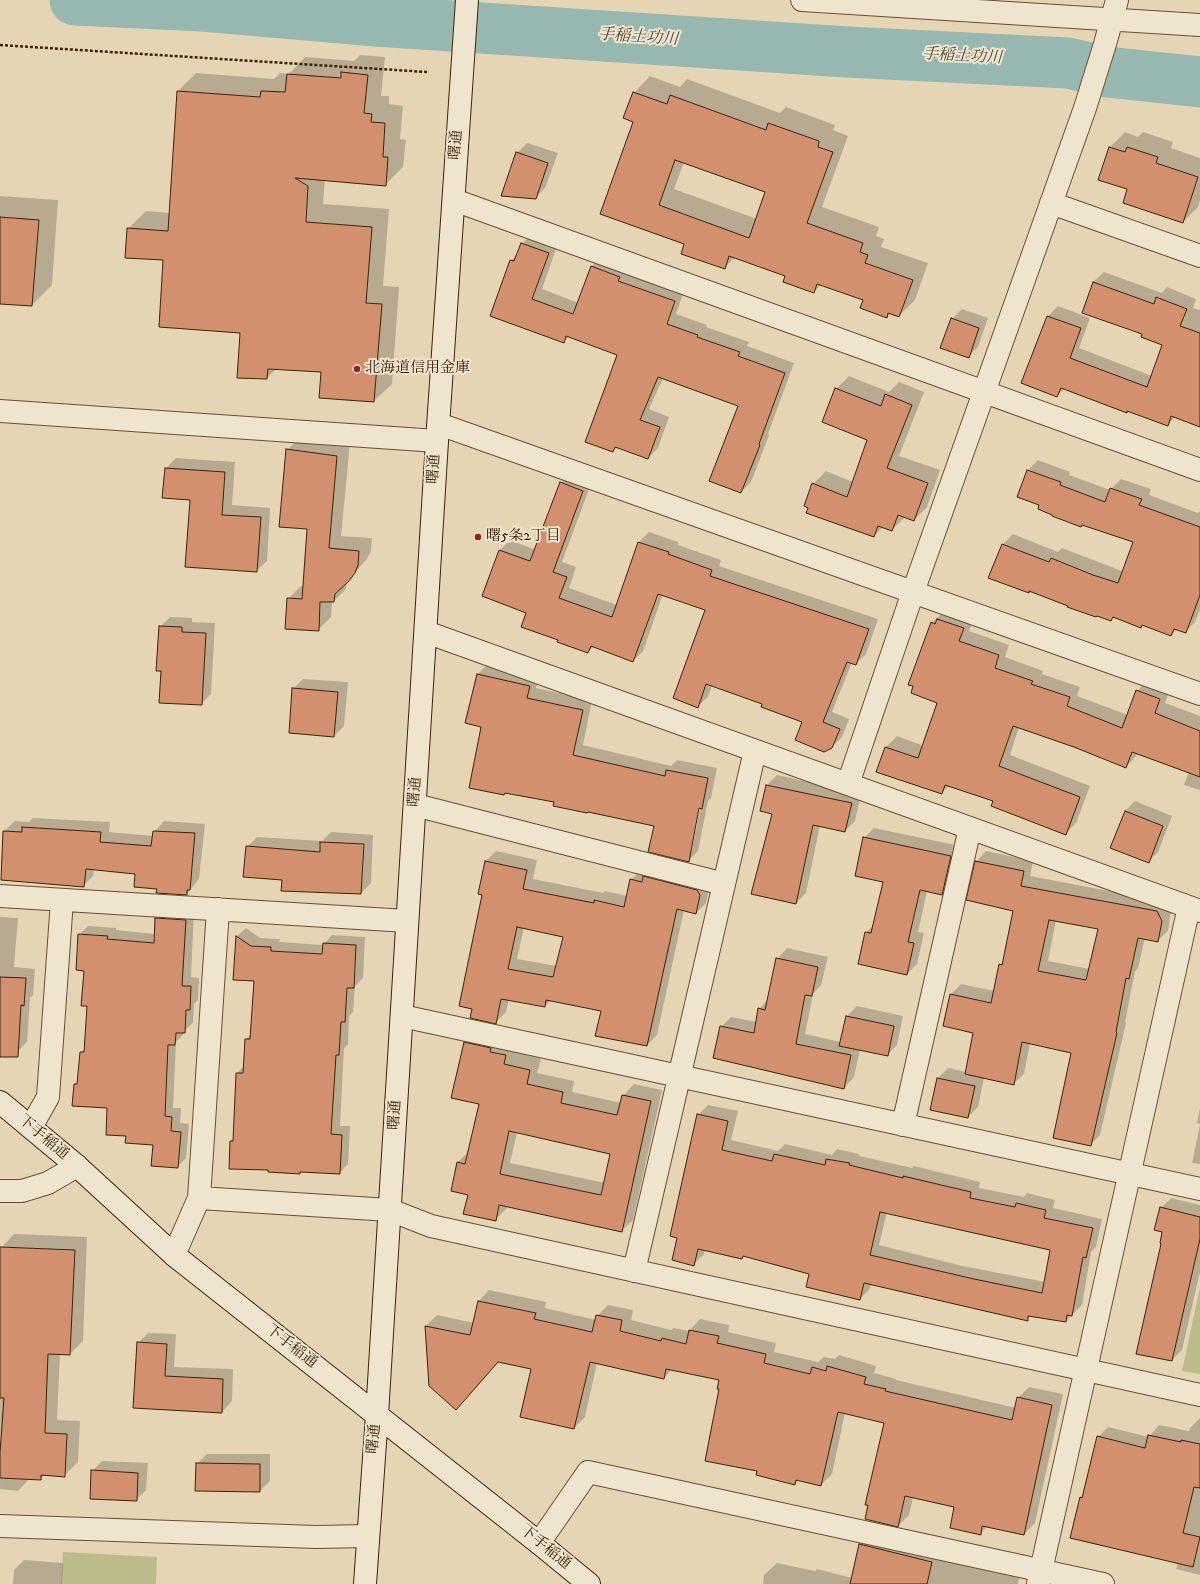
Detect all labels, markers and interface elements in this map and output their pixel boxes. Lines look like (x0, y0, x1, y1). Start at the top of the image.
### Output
water label: 手稲土功川 (597, 26, 679, 50)
water label: 手稲土功川 (922, 45, 1002, 69)
street label: 曙通 (447, 129, 467, 161)
place label: 北海道信用金庫 (365, 360, 470, 378)
marker: 北海道信用金庫 (352, 364, 362, 374)
street label: 曙通 (425, 454, 445, 484)
place label: 曙5条2丁目 (486, 528, 561, 546)
marker: 曙5条2丁目 (473, 532, 483, 542)
street label: 曙通 (406, 776, 426, 808)
street label: 曙通 (386, 1100, 406, 1130)
street label: 下手稲通 (14, 1112, 72, 1164)
street label: 下手稲通 (262, 1321, 320, 1373)
street label: 曙通 (365, 1423, 385, 1455)
street label: 下手稲通 (516, 1522, 574, 1574)

